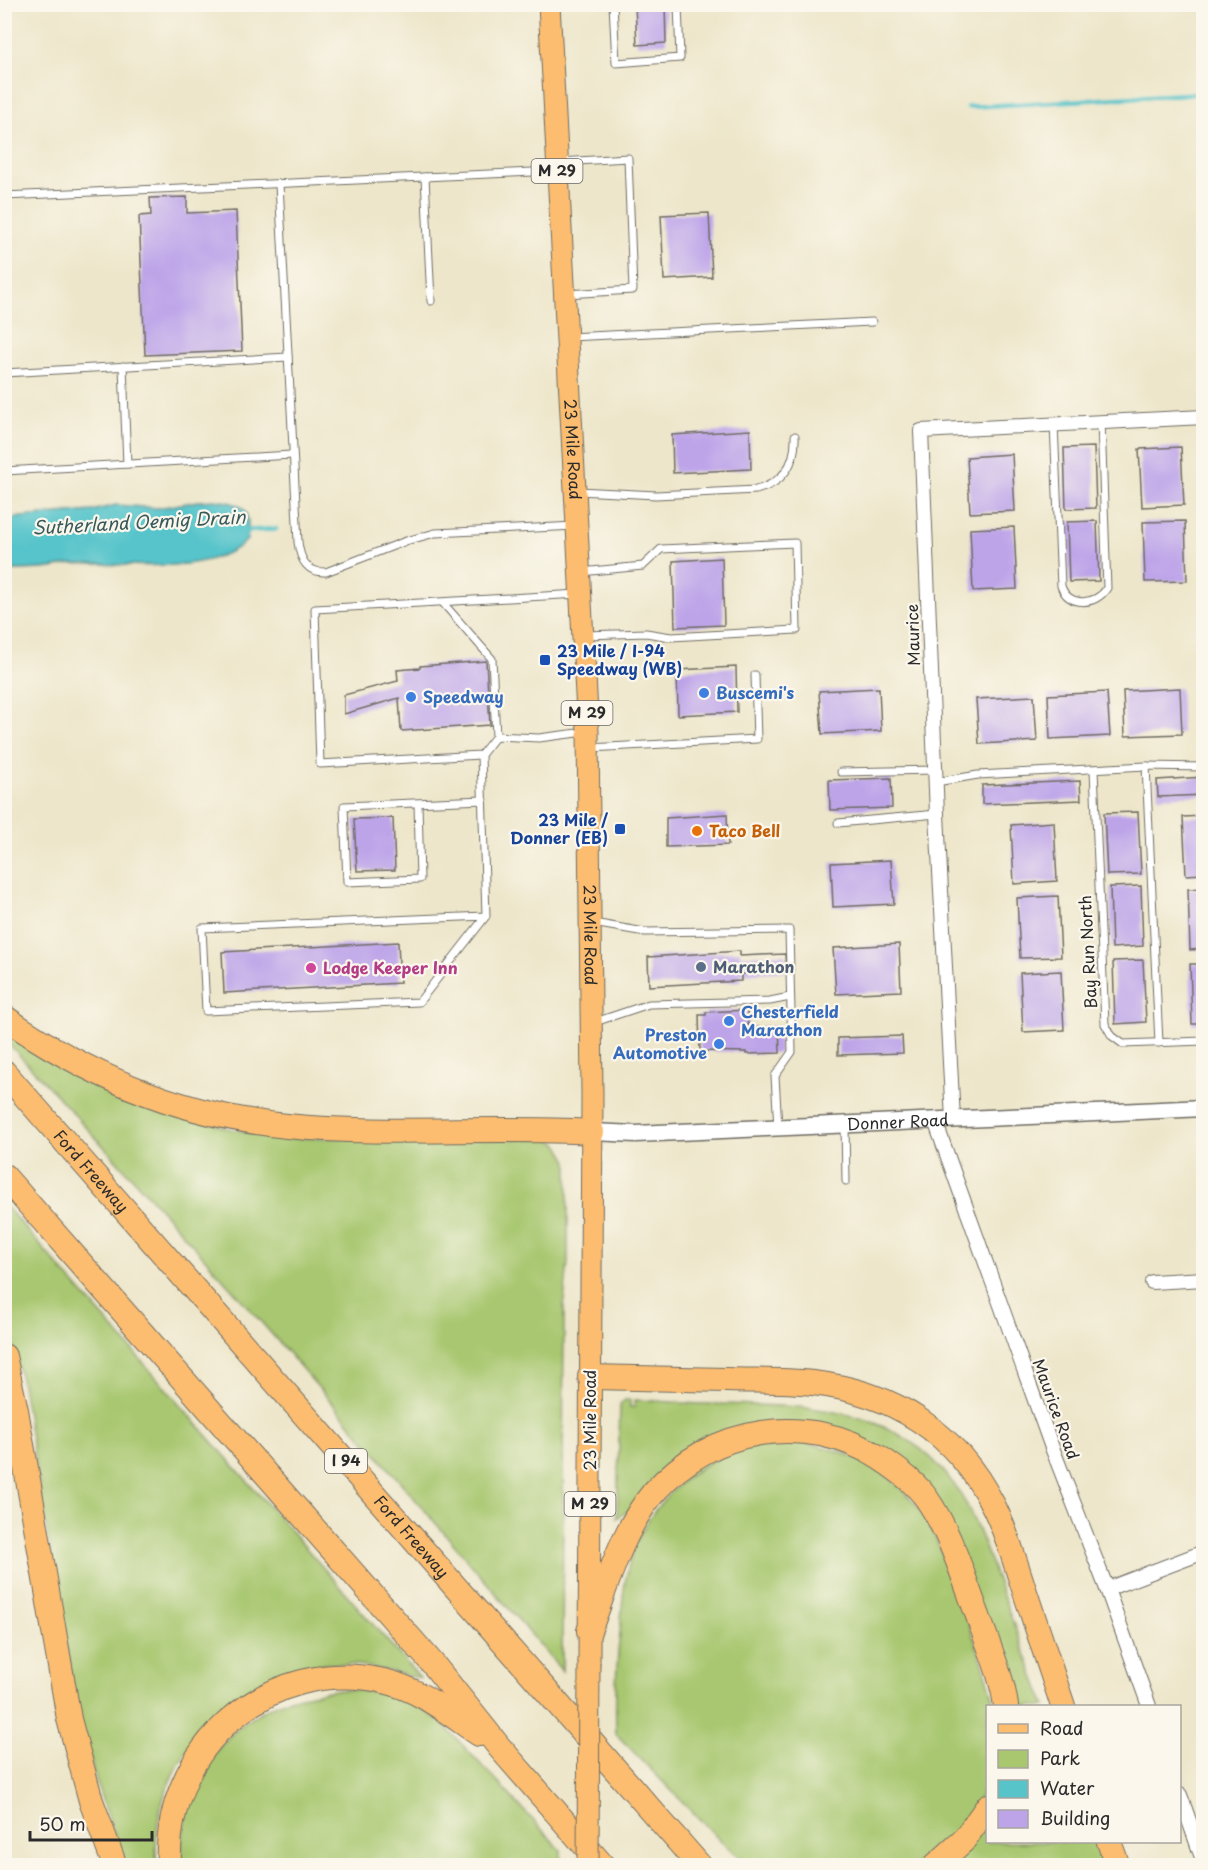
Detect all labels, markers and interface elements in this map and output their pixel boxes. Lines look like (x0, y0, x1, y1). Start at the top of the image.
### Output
road number: M 29 (532, 159, 582, 183)
street label: 23 Mile Road (559, 398, 589, 500)
water label: Sutherland Oemig Drain (32, 502, 247, 541)
street label: Maurice (899, 604, 925, 667)
place label: 23 Mile / I-94 Speedway (WB) (557, 638, 682, 680)
marker: 23 Mile / I-94 Speedway (WB) (538, 653, 552, 667)
place label: Buscemi's (716, 680, 795, 704)
place label: Speedway (423, 684, 504, 708)
marker: Buscemi's (697, 686, 711, 700)
marker: Speedway (404, 690, 418, 704)
road number: M 29 (562, 701, 612, 725)
place label: 23 Mile / Donner (EB) (510, 807, 608, 849)
place label: Taco Bell (709, 818, 780, 842)
marker: 23 Mile / Donner (EB) (613, 822, 627, 836)
marker: Taco Bell (690, 824, 704, 838)
street label: 23 Mile Road (579, 884, 604, 986)
street label: Bay Run North (1072, 895, 1102, 1009)
place label: Marathon (713, 954, 794, 978)
place label: Lodge Keeper Inn (323, 955, 458, 979)
marker: Marathon (694, 960, 708, 974)
marker: Lodge Keeper Inn (304, 961, 318, 975)
place label: Chesterfield Marathon (741, 999, 839, 1041)
marker: Chesterfield Marathon (722, 1014, 736, 1028)
place label: Preston Automotive (613, 1022, 707, 1064)
marker: Preston Automotive (712, 1037, 726, 1051)
street label: Donner Road (846, 1107, 949, 1135)
street label: Ford Freeway (49, 1124, 135, 1217)
street label: Maurice Road (1028, 1355, 1086, 1462)
street label: 23 Mile Road (577, 1370, 601, 1470)
road number: I 94 (325, 1449, 367, 1473)
street label: Ford Freeway (369, 1489, 455, 1583)
road number: M 29 (564, 1492, 616, 1516)
legend (986, 1705, 1181, 1843)
text: Road (1040, 1714, 1084, 1741)
text: Park (1040, 1744, 1080, 1771)
text: Water (1040, 1774, 1095, 1801)
scale bar (30, 1804, 152, 1842)
text: Building (1040, 1804, 1110, 1831)
text: 50 m (39, 1810, 86, 1837)

